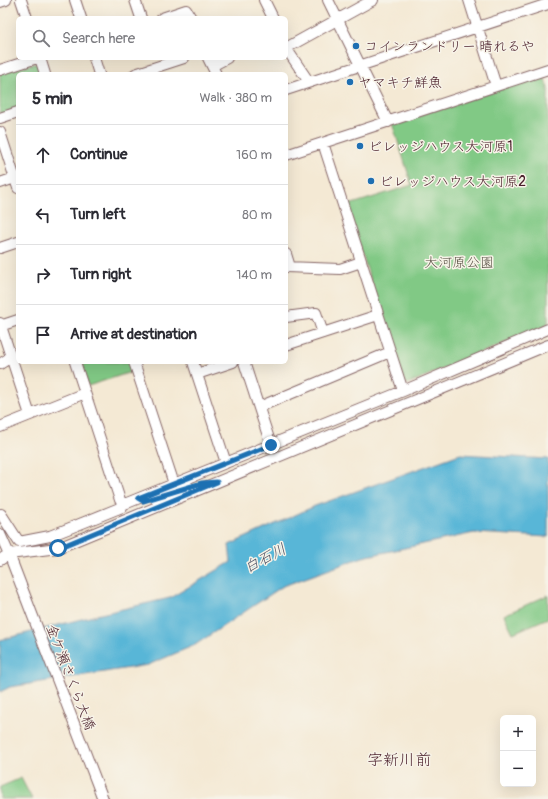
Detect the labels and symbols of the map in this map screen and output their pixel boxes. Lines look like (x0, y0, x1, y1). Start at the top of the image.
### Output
place label: コインランドリー 晴れるや (364, 38, 535, 55)
marker: コインランドリー 晴れるや (351, 41, 361, 51)
place label: ヤマキチ鮮魚 (358, 74, 442, 91)
marker: ヤマキチ鮮魚 (345, 77, 355, 87)
place label: ビレッジハウス大河原1 (368, 138, 513, 155)
marker: ビレッジハウス大河原1 (355, 141, 365, 151)
place label: ビレッジハウス大河原2 (379, 173, 526, 190)
marker: ビレッジハウス大河原2 (366, 176, 376, 186)
park label: 大河原公園 (424, 254, 494, 271)
route end (262, 436, 280, 454)
route start (49, 539, 67, 557)
water label: 白石川 (241, 539, 290, 577)
street label: 金ケ瀬さくら大橋 (43, 622, 99, 733)
district label: 字新川前 (367, 750, 431, 770)

